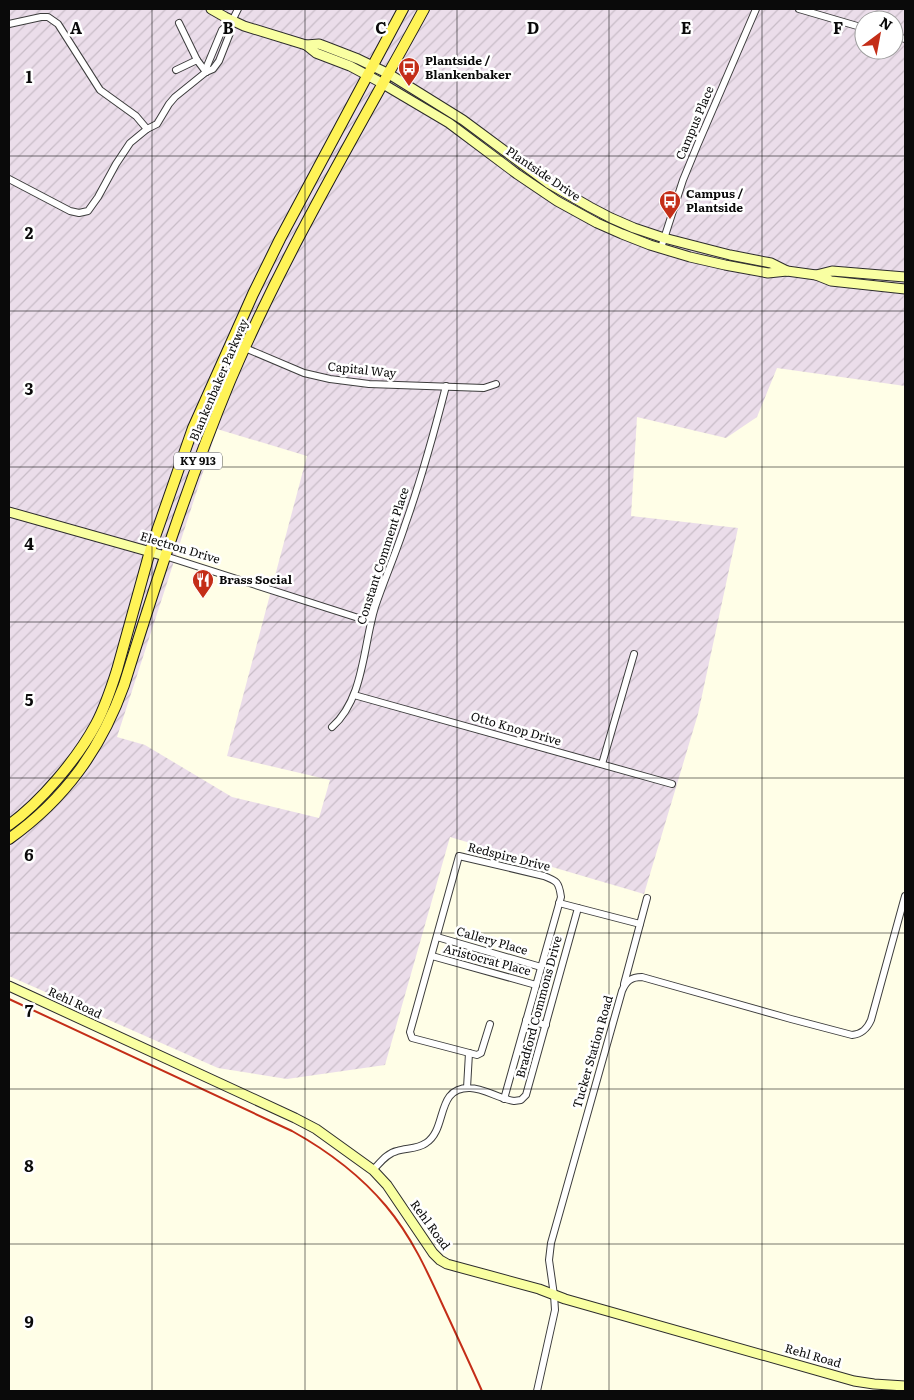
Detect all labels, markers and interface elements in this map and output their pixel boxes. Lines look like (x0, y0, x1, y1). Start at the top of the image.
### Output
north arrow (854, 10, 904, 60)
text: N (876, 12, 897, 35)
text: A (70, 15, 82, 39)
text: B (222, 15, 234, 39)
text: C (375, 15, 387, 39)
text: D (527, 15, 539, 39)
text: E (681, 15, 692, 39)
text: F (833, 15, 843, 39)
place label: Plantside / Blankenbaker (425, 51, 512, 83)
bus stop icon: Plantside / Blankenbaker (397, 56, 421, 87)
text: 1 (26, 64, 33, 88)
street label: Campus Place (670, 83, 718, 162)
street label: Plantside Drive (503, 142, 584, 205)
place label: Campus / Plantside (686, 184, 743, 216)
bus stop icon: Campus / Plantside (658, 189, 682, 220)
text: 2 (25, 220, 34, 244)
street label: Blankenbaker Parkway (184, 316, 252, 444)
street label: Capital Way (327, 356, 397, 382)
text: 3 (25, 376, 34, 400)
road number: KY 913 (174, 452, 222, 470)
street label: Constant Comment Place (351, 485, 413, 627)
street label: Electron Drive (138, 526, 222, 568)
text: 4 (24, 531, 34, 555)
restaurant icon: Brass Social (191, 568, 215, 599)
place label: Brass Social (219, 570, 293, 588)
text: 5 (25, 687, 34, 711)
street label: Otto Knop Drive (469, 707, 564, 750)
street label: Redspire Drive (466, 837, 552, 875)
text: 6 (24, 842, 34, 866)
street label: Callery Place (454, 921, 530, 959)
street label: Bradford Commons Drive (510, 934, 566, 1080)
street label: Aristocrat Place (441, 939, 533, 979)
street label: Rehl Road (45, 982, 106, 1023)
street label: Tucker Station Road (567, 993, 617, 1110)
text: 7 (25, 998, 34, 1022)
text: 8 (24, 1153, 34, 1177)
street label: Rehl Road (407, 1196, 455, 1254)
text: 9 (24, 1309, 34, 1333)
street label: Rehl Road (783, 1338, 844, 1372)

